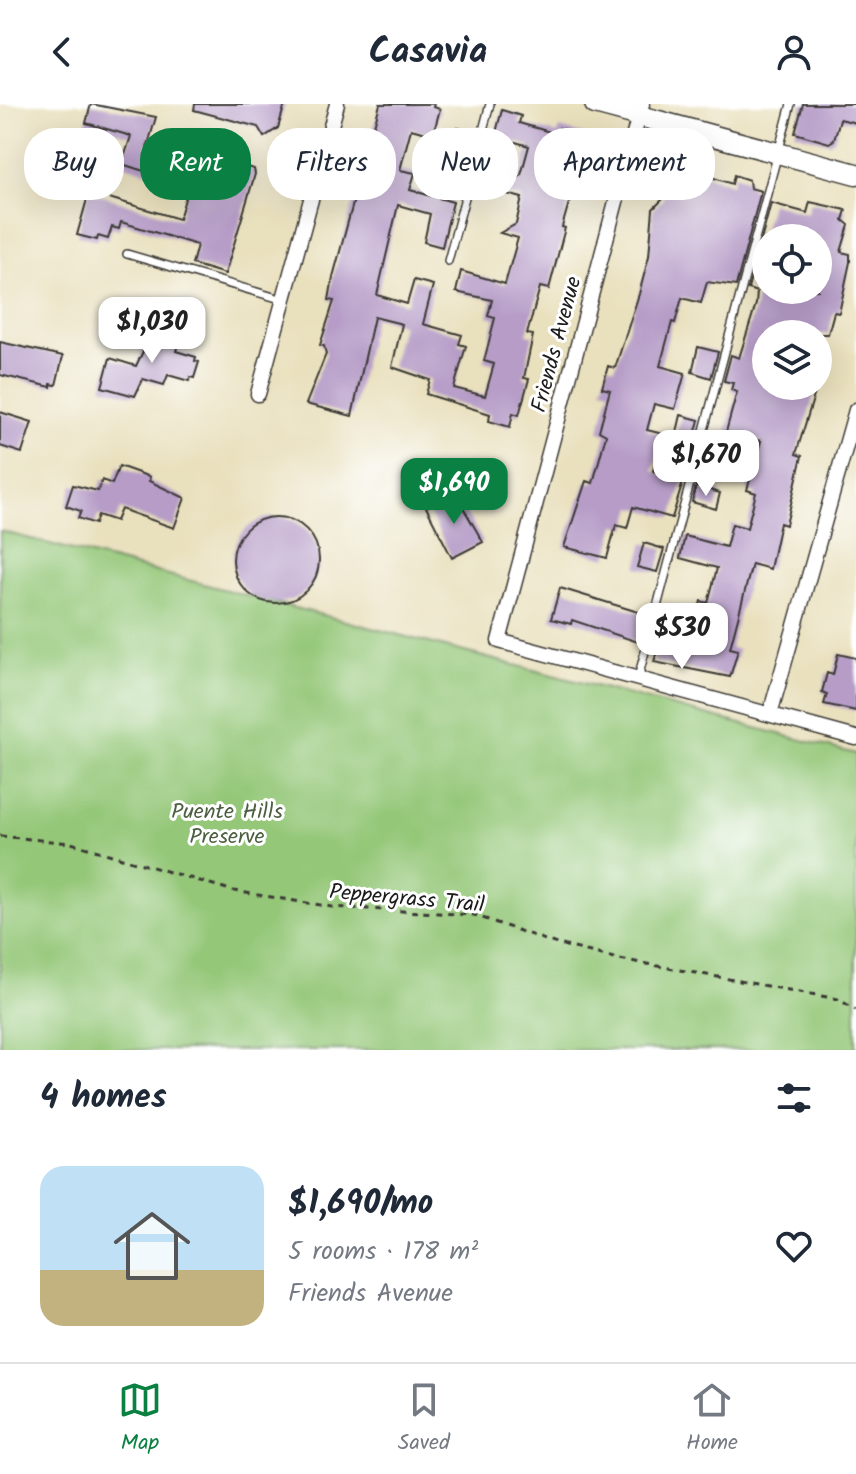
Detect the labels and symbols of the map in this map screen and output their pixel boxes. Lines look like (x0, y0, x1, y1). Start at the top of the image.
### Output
street label: Friends Avenue (522, 273, 592, 417)
pin: $1,030 (87, 297, 217, 365)
pin: $1,670 (641, 430, 771, 498)
pin: $1,690 (389, 458, 519, 526)
pin: $530 (635, 603, 729, 671)
park label: Puente Hills Preserve (171, 795, 283, 855)
street label: Peppergrass Trail (328, 875, 486, 924)

